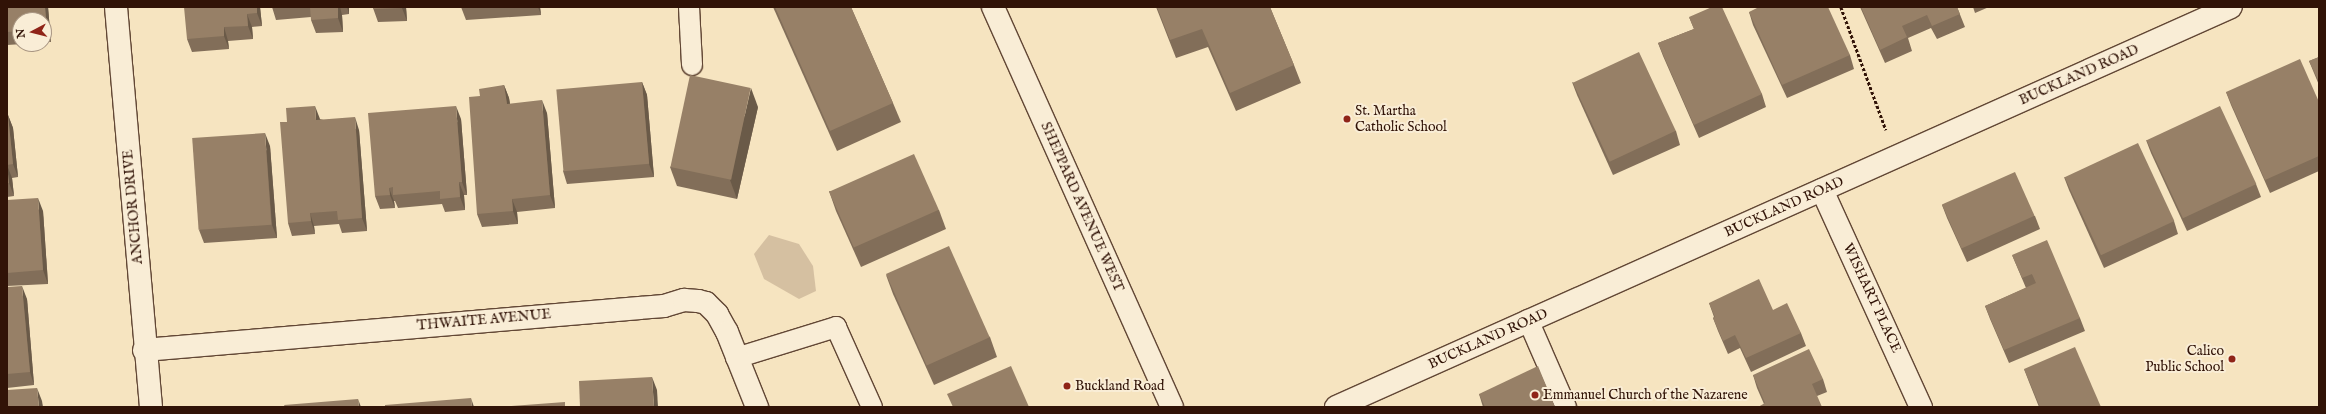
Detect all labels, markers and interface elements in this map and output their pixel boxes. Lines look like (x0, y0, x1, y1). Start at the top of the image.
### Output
north arrow (12, 12, 52, 52)
text: N (14, 28, 29, 39)
street label: BUCKLAND ROAD (2017, 41, 2141, 109)
place label: St. Martha Catholic School (1355, 103, 1447, 136)
marker: St. Martha Catholic School (1342, 114, 1352, 124)
street label: SHEPPARD AVENUE WEST (1037, 120, 1127, 294)
street label: ANCHOR DRIVE (120, 149, 146, 265)
street label: BUCKLAND ROAD (1722, 173, 1846, 241)
street label: WISHART PLACE (1839, 241, 1905, 355)
street label: BUCKLAND ROAD (1426, 305, 1550, 373)
street label: THWAITE AVENUE (416, 306, 552, 334)
place label: Calico Public School (2145, 343, 2224, 376)
marker: Calico Public School (2227, 354, 2237, 364)
place label: Buckland Road (1075, 378, 1165, 394)
marker: Buckland Road (1062, 381, 1072, 391)
place label: Emmanuel Church of the Nazarene (1543, 387, 1748, 403)
marker: Emmanuel Church of the Nazarene (1530, 390, 1540, 400)

